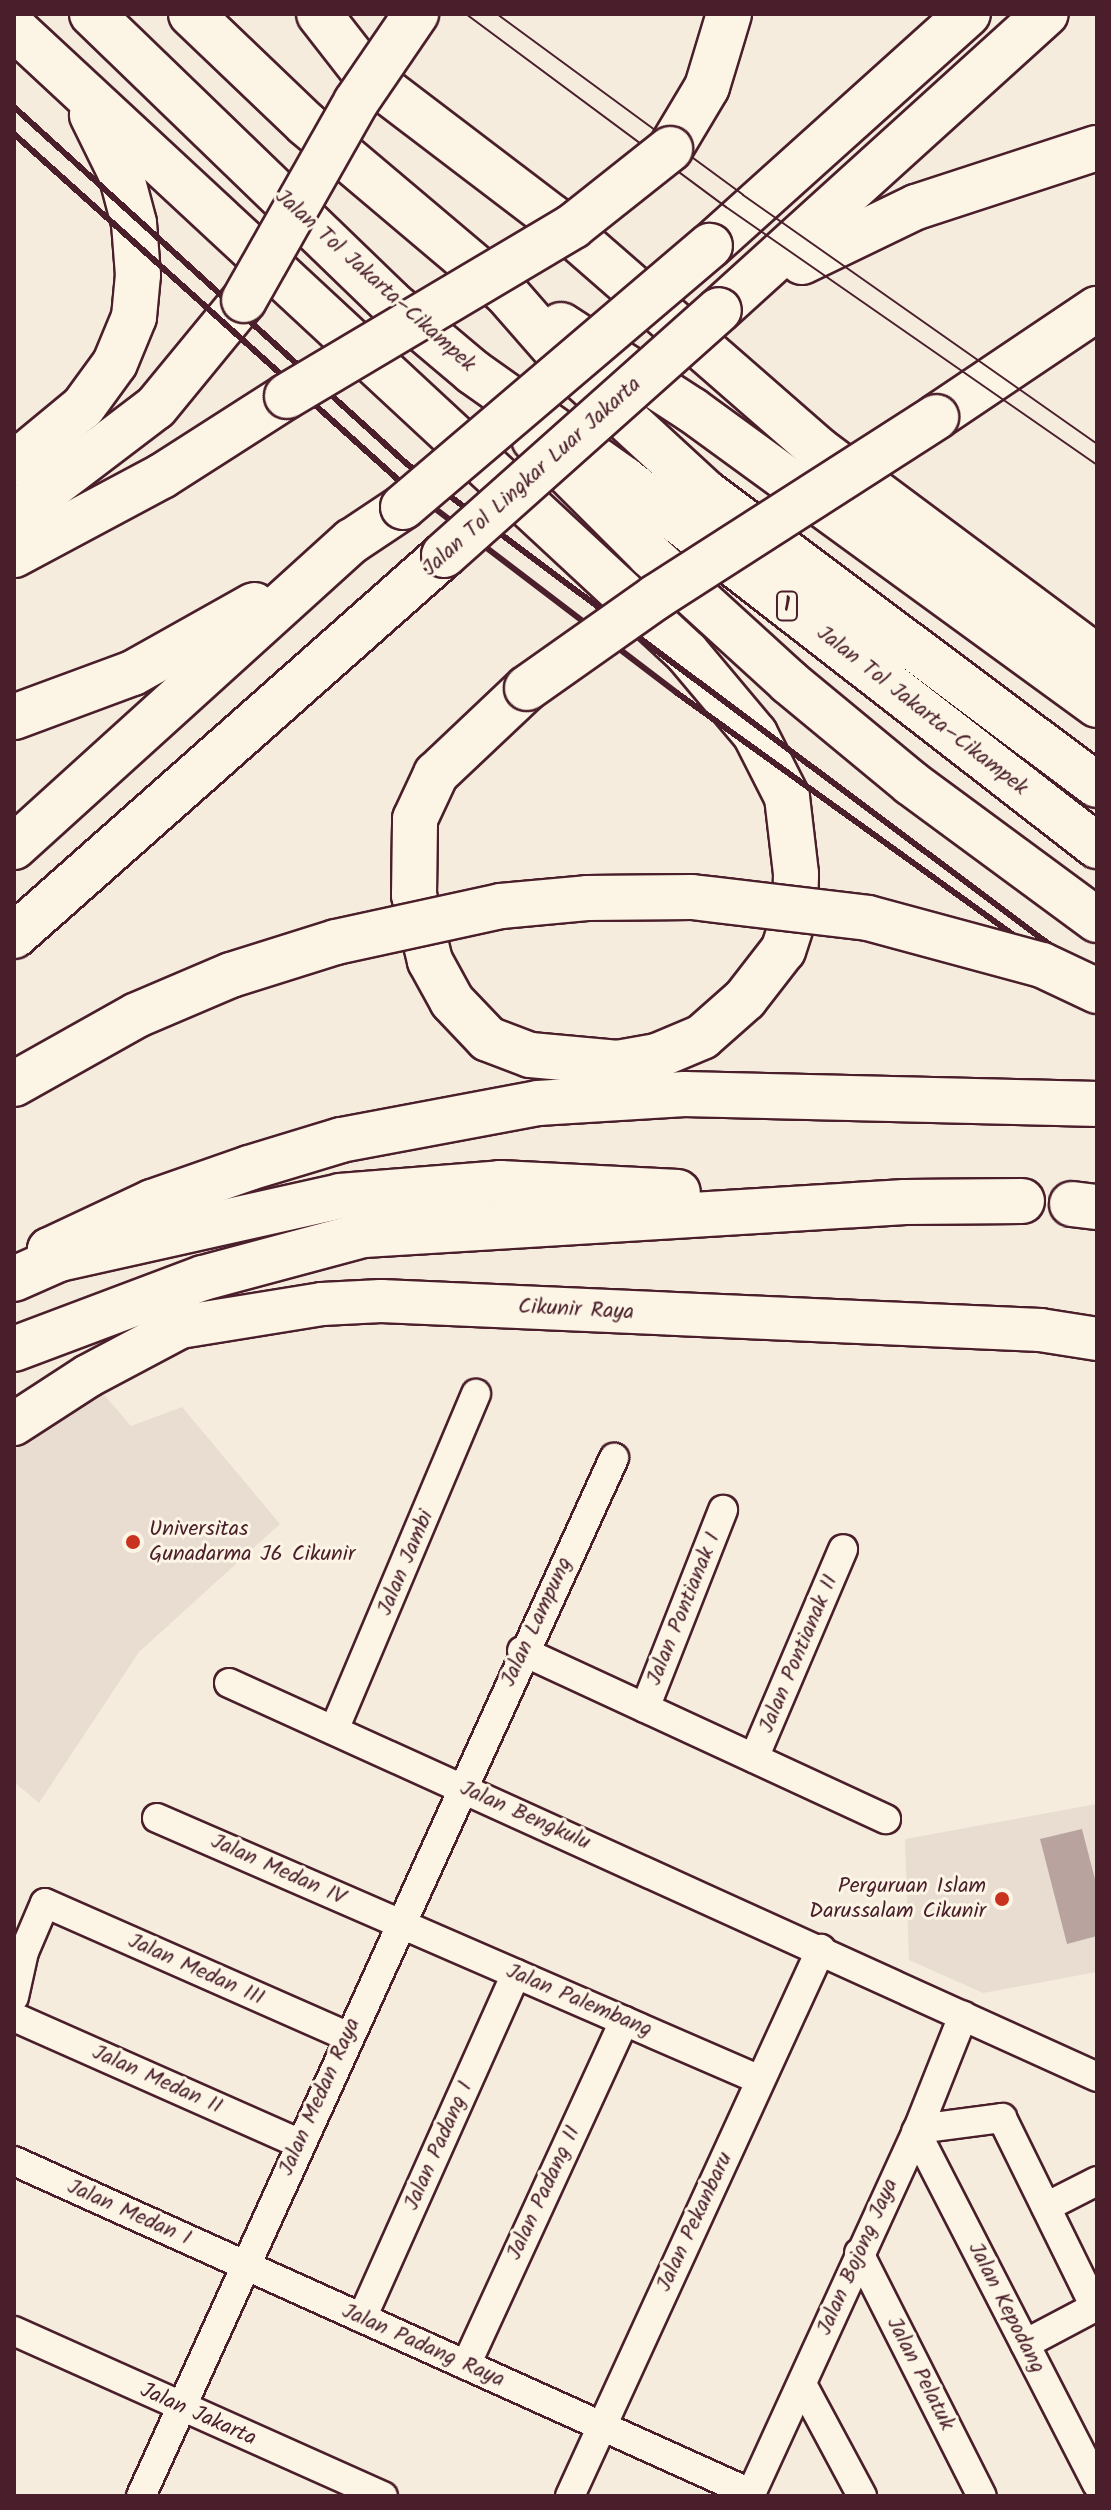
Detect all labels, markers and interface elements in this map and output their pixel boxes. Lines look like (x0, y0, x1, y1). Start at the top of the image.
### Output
street label: Jalan Tol Jakarta–Cikampek (269, 184, 481, 378)
street label: Jalan Tol Lingkar Luar Jakarta (417, 372, 647, 582)
road number: 1 (775, 590, 799, 622)
street label: Jalan Tol Jakarta–Cikampek (811, 620, 1033, 802)
street label: Cikunir Raya (517, 1294, 635, 1326)
street label: Jalan Jambi (372, 1506, 440, 1620)
place label: Universitas Gunadarma J6 Cikunir (149, 1516, 355, 1568)
street label: Jalan Pontianak I (641, 1529, 727, 1689)
marker: Universitas Gunadarma J6 Cikunir (124, 1533, 142, 1551)
street label: Jalan Lampung (495, 1553, 579, 1691)
street label: Jalan Pontianak II (754, 1571, 844, 1737)
street label: Jalan Bengkulu (456, 1776, 594, 1856)
street label: Jalan Medan IV (207, 1829, 349, 1911)
place label: Perguruan Islam Darussalam Cikunir (809, 1873, 986, 1924)
marker: Perguruan Islam Darussalam Cikunir (993, 1890, 1011, 1908)
street label: Jalan Medan III (124, 1928, 268, 2012)
street label: Jalan Palembang (502, 1958, 656, 2044)
street label: Jalan Medan Raya (273, 2014, 367, 2180)
street label: Jalan Medan II (88, 2040, 226, 2120)
street label: Jalan Padang I (399, 2077, 479, 2215)
street label: Jalan Padang II (501, 2122, 587, 2264)
street label: Jalan Pekanbaru (651, 2148, 739, 2296)
street label: Jalan Medan I (63, 2174, 195, 2252)
street label: Jalan Bojong Jaya (812, 2175, 904, 2339)
street label: Jalan Kepodang (962, 2238, 1050, 2378)
street label: Jalan Padang Raya (338, 2298, 508, 2394)
street label: Jalan Pelatuk (880, 2313, 960, 2435)
street label: Jalan Jakarta (136, 2378, 260, 2452)

